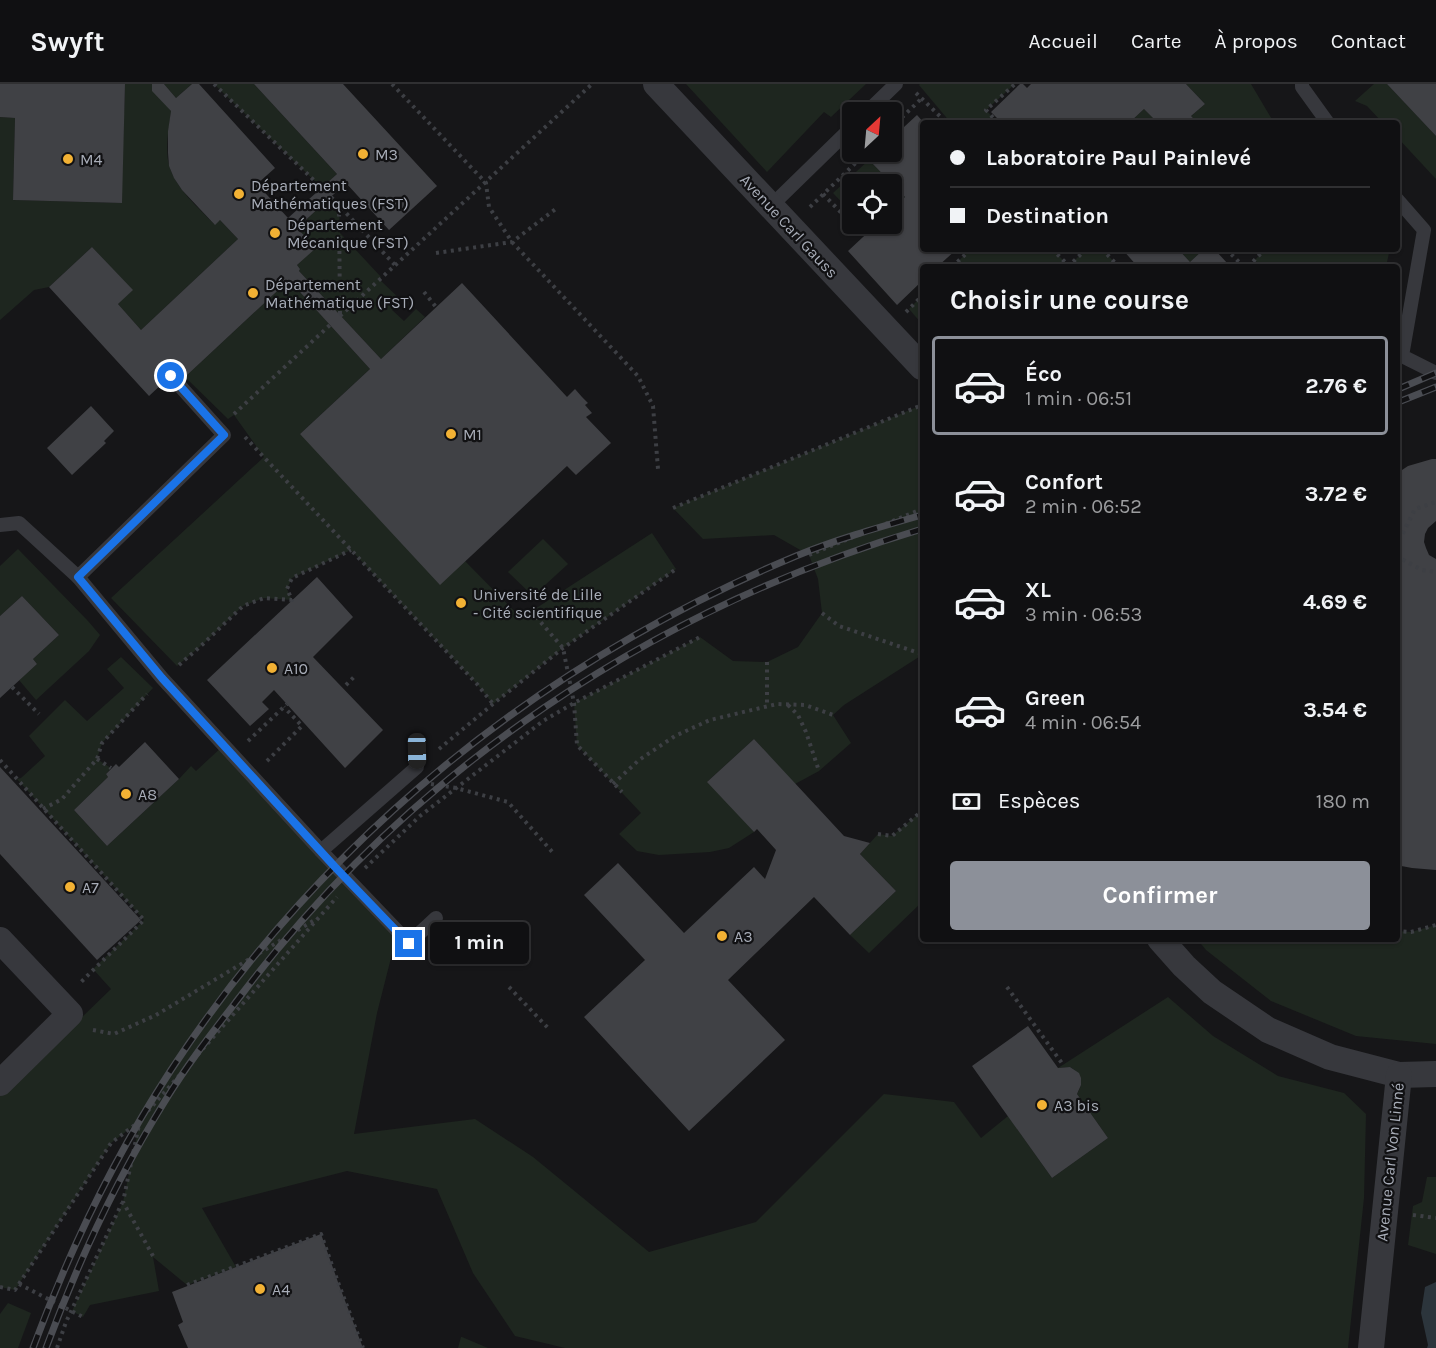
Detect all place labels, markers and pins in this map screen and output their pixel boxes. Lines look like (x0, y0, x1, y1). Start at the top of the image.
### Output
place label: M3 (375, 145, 398, 164)
marker: M3 (356, 147, 370, 161)
place label: M4 (80, 150, 103, 169)
marker: M4 (61, 152, 75, 166)
place label: Département Mathématiques (FST) (251, 176, 409, 213)
marker: Département Mathématiques (FST) (232, 187, 246, 201)
place label: Département Mécanique (FST) (287, 215, 409, 252)
marker: Département Mécanique (FST) (268, 226, 282, 240)
place label: Département Mathématique (FST) (265, 275, 414, 312)
marker: Département Mathématique (FST) (246, 286, 260, 300)
place label: M1 (463, 425, 482, 444)
marker: M1 (444, 427, 458, 441)
place label: Université de Lille ‐ Cité scientifique (473, 585, 602, 622)
marker: Université de Lille ‐ Cité scientifique (454, 596, 468, 610)
place label: A10 (284, 659, 308, 678)
marker: A10 (265, 661, 279, 675)
place label: A8 (138, 785, 157, 804)
marker: A8 (119, 787, 133, 801)
place label: A7 (82, 878, 99, 897)
marker: A7 (63, 880, 77, 894)
place label: A3 (734, 927, 753, 946)
marker: A3 (715, 929, 729, 943)
place label: A3 bis (1054, 1096, 1099, 1115)
marker: A3 bis (1035, 1098, 1049, 1112)
place label: A4 (272, 1280, 290, 1299)
marker: A4 (253, 1282, 267, 1296)

